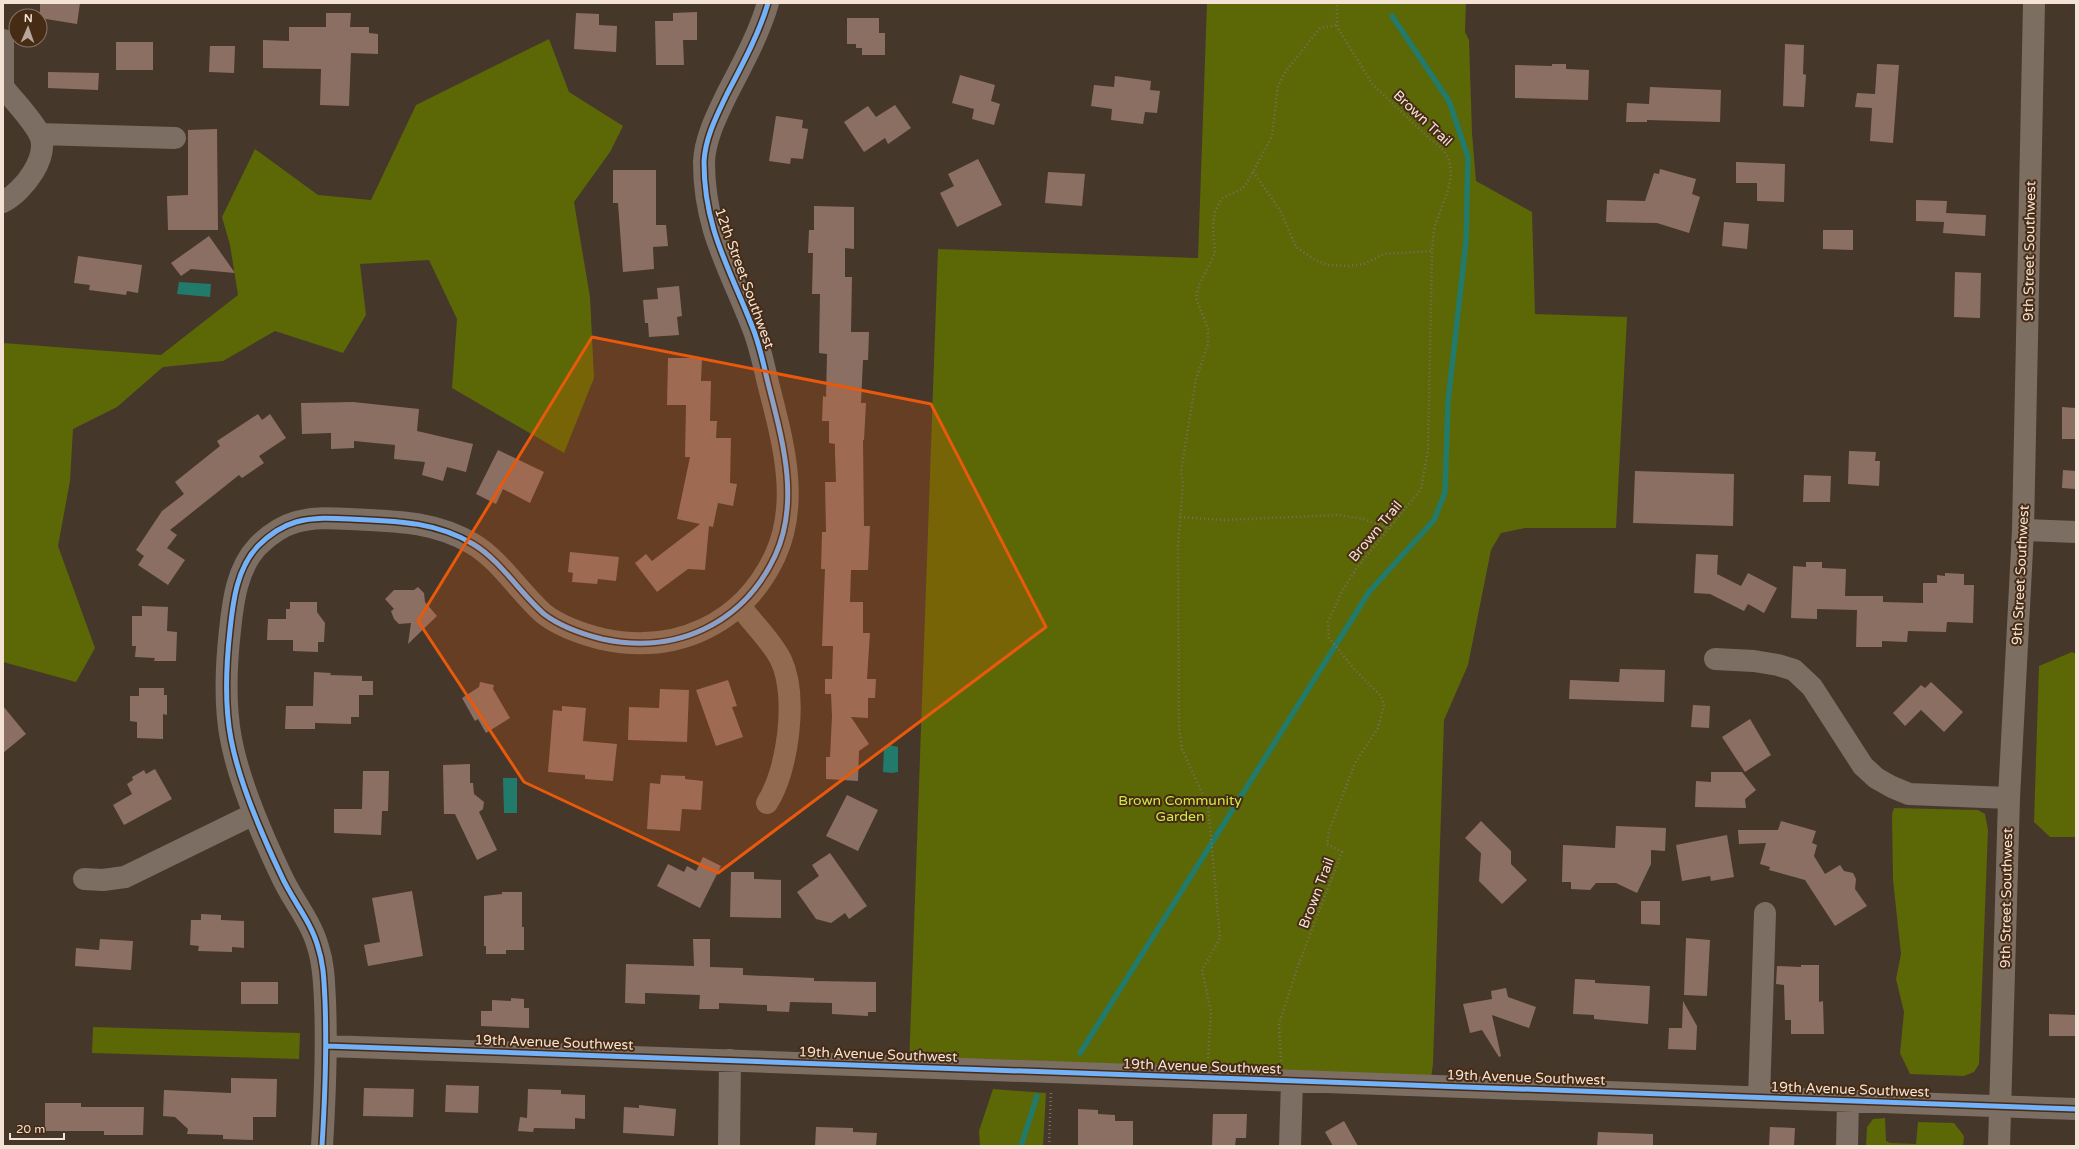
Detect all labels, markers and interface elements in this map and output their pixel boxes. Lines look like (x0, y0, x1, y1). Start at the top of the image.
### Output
north arrow (8, 8, 48, 48)
text: N (24, 12, 33, 25)
street label: Brown Trail (1390, 87, 1456, 150)
street label: 9th Street Southwest (2020, 180, 2039, 321)
street label: 12th Street Southwest (711, 205, 778, 352)
street label: Brown Trail (1345, 497, 1406, 565)
street label: 9th Street Southwest (2008, 504, 2033, 646)
park label: Brown Community Garden (1118, 792, 1242, 825)
street label: 9th Street Southwest (1997, 827, 2016, 968)
street label: Brown Trail (1295, 855, 1338, 931)
street label: 19th Avenue Southwest (474, 1031, 634, 1054)
street label: 19th Avenue Southwest (798, 1043, 958, 1066)
street label: 19th Avenue Southwest (1122, 1055, 1282, 1078)
street label: 19th Avenue Southwest (1446, 1066, 1606, 1089)
street label: 19th Avenue Southwest (1770, 1078, 1930, 1101)
scale bar (10, 1115, 64, 1141)
text: 20 m (16, 1122, 45, 1136)

